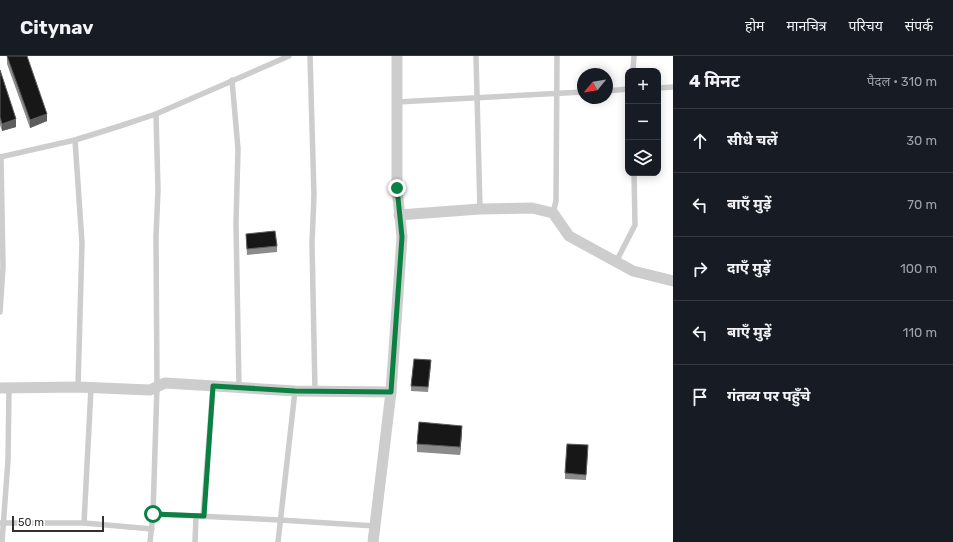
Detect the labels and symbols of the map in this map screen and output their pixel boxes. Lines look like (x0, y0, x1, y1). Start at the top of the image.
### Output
north arrow (577, 68, 613, 104)
route end (388, 179, 406, 197)
route start (144, 505, 162, 523)
scale bar (12, 514, 104, 533)

